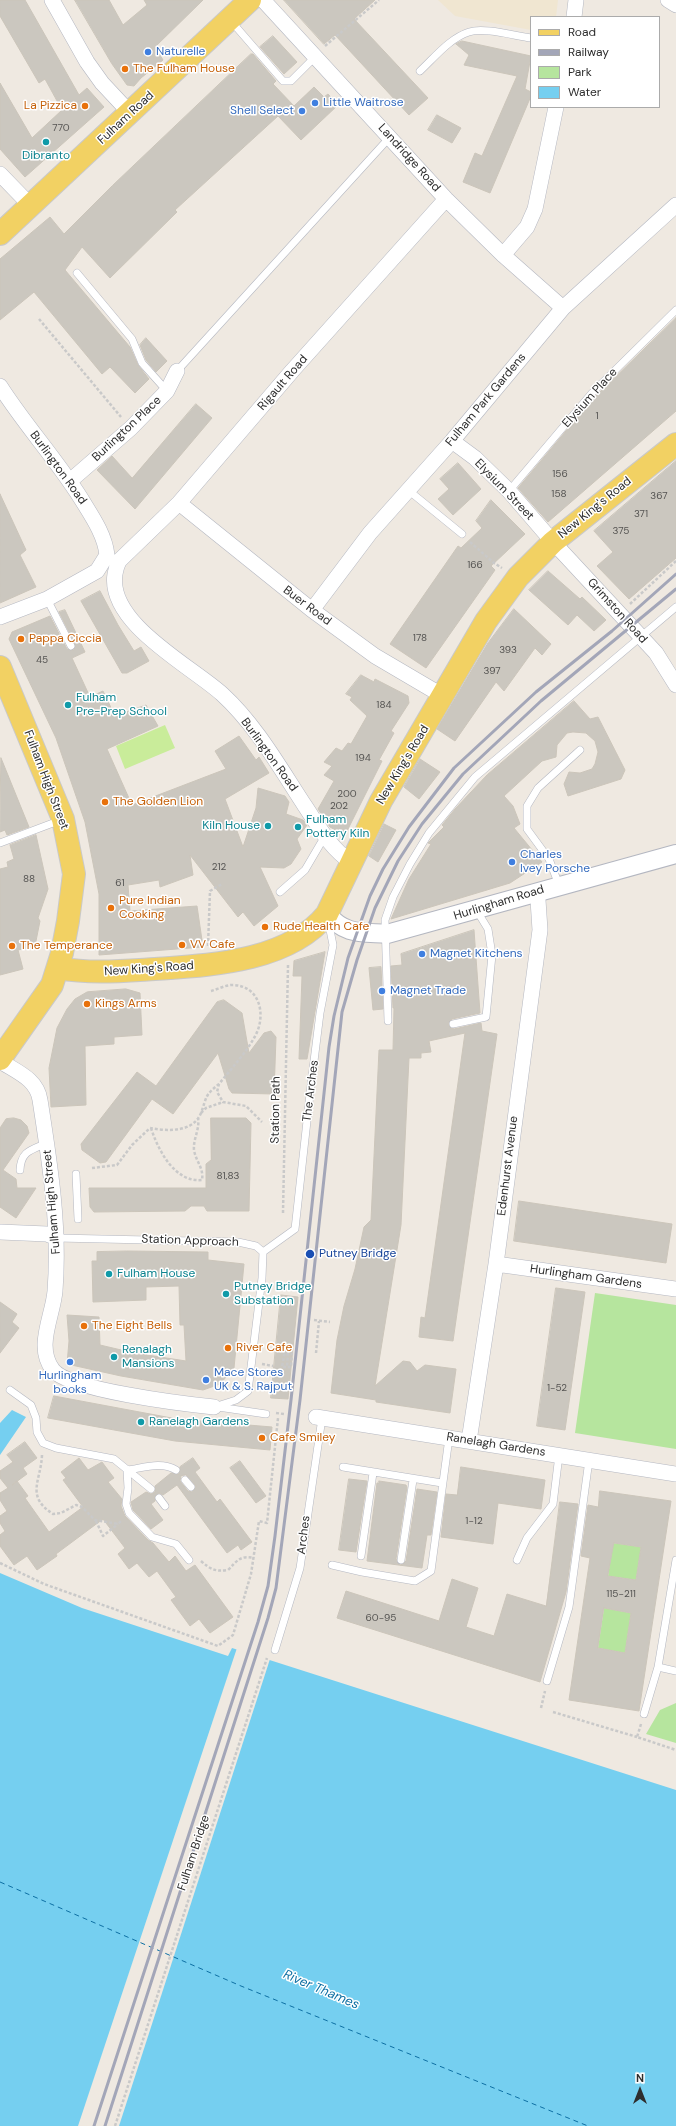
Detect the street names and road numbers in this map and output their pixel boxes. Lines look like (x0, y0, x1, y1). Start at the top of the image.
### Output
street label: Fulham Road (95, 88, 157, 148)
street label: Landridge Road (375, 121, 443, 195)
street label: Fulham Park Gardens (443, 350, 529, 450)
street label: Rigault Road (255, 352, 311, 414)
street label: Elysium Place (559, 365, 621, 431)
street label: Burlington Place (89, 393, 165, 465)
street label: Burlington Road (27, 428, 89, 508)
street label: Elysium Street (471, 456, 537, 524)
street label: New King's Road (556, 474, 634, 542)
street label: Grimston Road (584, 576, 650, 646)
street label: Buer Road (280, 583, 334, 629)
street label: Burlington Road (238, 715, 300, 795)
street label: New King's Road (374, 723, 432, 807)
street label: Fulham High Street (20, 728, 72, 832)
street label: Hurlingham Road (452, 882, 546, 924)
street label: New King's Road (104, 959, 194, 979)
street label: The Arches (300, 1059, 322, 1123)
street label: Station Path (268, 1076, 284, 1144)
street label: Edenhurst Avenue (495, 1115, 521, 1217)
street label: Fulham High Street (40, 1149, 64, 1255)
street label: Station Approach (141, 1232, 239, 1250)
street label: Hurlingham Gardens (529, 1262, 643, 1292)
street label: Ranelagh Gardens (445, 1430, 547, 1460)
street label: Arches (294, 1515, 314, 1555)
street label: Fulham Bridge (175, 1813, 213, 1893)

